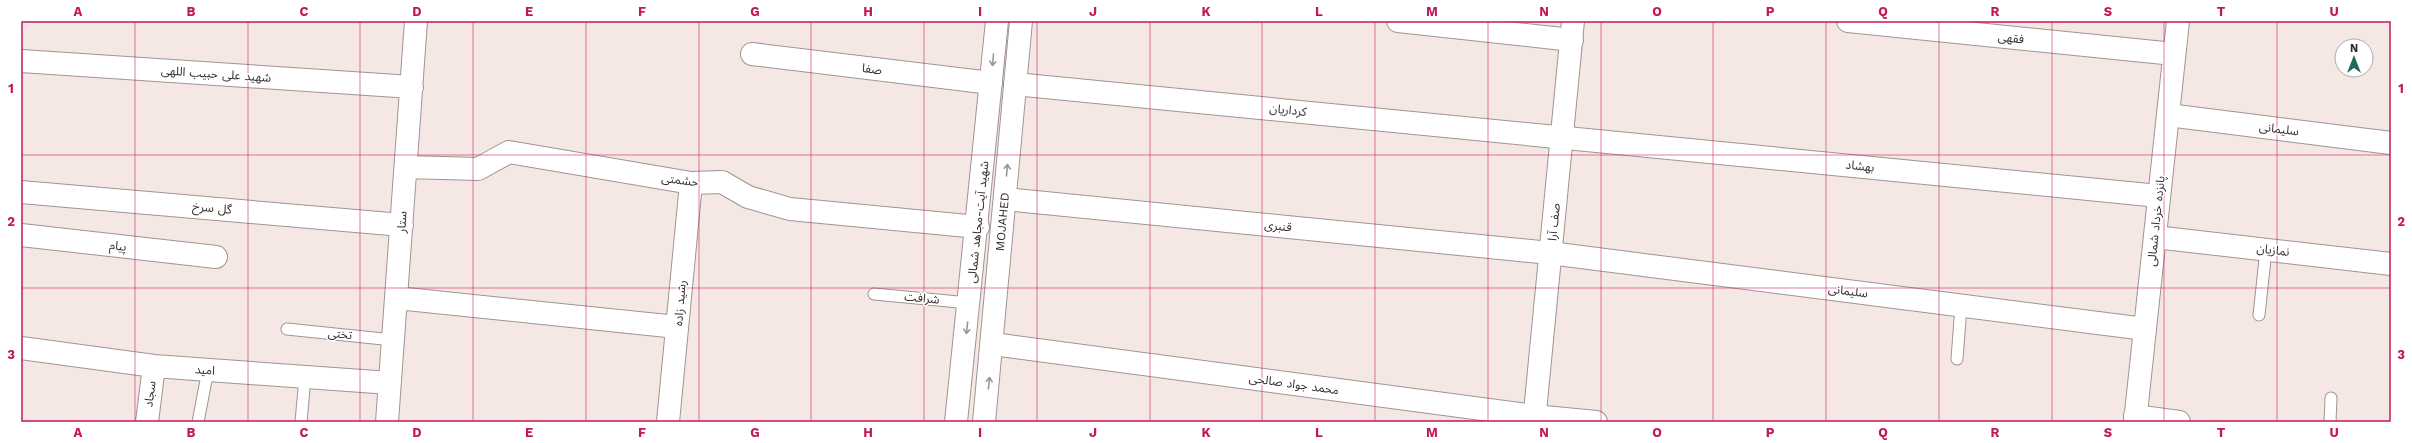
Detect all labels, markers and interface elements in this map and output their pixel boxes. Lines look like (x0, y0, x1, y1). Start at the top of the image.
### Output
text: A (74, 4, 83, 19)
text: B (187, 4, 196, 19)
text: C (300, 4, 309, 19)
text: D (412, 4, 422, 19)
text: E (525, 4, 533, 19)
text: F (638, 4, 646, 19)
text: G (750, 4, 760, 19)
text: H (863, 4, 873, 19)
text: I (978, 4, 982, 19)
text: J (1089, 4, 1097, 19)
text: K (1201, 4, 1211, 19)
text: L (1315, 4, 1323, 19)
text: M (1426, 4, 1438, 19)
text: N (1539, 4, 1549, 19)
text: O (1652, 4, 1662, 19)
text: P (1766, 4, 1775, 19)
text: Q (1878, 4, 1888, 19)
text: R (1991, 4, 2000, 19)
text: S (2104, 4, 2113, 19)
text: T (2217, 4, 2226, 19)
text: U (2329, 4, 2339, 19)
street label: فقهی (1997, 30, 2025, 46)
north arrow (2334, 38, 2374, 78)
text: N (2350, 42, 2358, 55)
one-way arrow (990, 53, 997, 66)
street label: صفا (861, 61, 883, 77)
street label: شهید علی حبیب اللهی (160, 63, 272, 85)
text: 1 (8, 81, 14, 96)
text: 1 (2398, 81, 2404, 96)
street label: کرداریان (1269, 101, 1308, 119)
street label: سلیمانی (2258, 120, 2300, 138)
street label: بهشاد (1845, 158, 1875, 174)
street label: شهید آیت-مجاهد شمالی (965, 160, 991, 284)
one-way arrow (1004, 164, 1011, 177)
street label: حشمتی (661, 171, 699, 189)
street label: پانزده خرداد شمالی (2144, 175, 2169, 267)
street label: MOJAHED (993, 192, 1012, 252)
street label: گل سرخ (191, 199, 233, 219)
street label: صف آرا (1545, 202, 1563, 242)
street label: ستار (394, 211, 410, 234)
text: 2 (7, 214, 15, 229)
text: 2 (2397, 214, 2405, 229)
street label: قنبری (1264, 218, 1292, 234)
street label: پیام (108, 238, 127, 256)
street label: نمازیان (2256, 241, 2290, 259)
street label: رشید زاده (671, 280, 689, 327)
street label: سلیمانی (1827, 282, 1869, 300)
street label: شرافت (904, 289, 940, 307)
one-way arrow (963, 322, 970, 335)
street label: تختی (327, 326, 353, 342)
text: 3 (7, 347, 15, 362)
text: 3 (2397, 347, 2405, 362)
street label: امید (195, 362, 216, 378)
street label: محمد جواد صالحی (1248, 371, 1340, 397)
one-way arrow (985, 377, 992, 390)
street label: سجاد (141, 380, 159, 408)
text: A (74, 425, 83, 440)
text: B (187, 425, 196, 440)
text: C (300, 425, 309, 440)
text: D (412, 425, 422, 440)
text: E (525, 425, 533, 440)
text: F (638, 425, 646, 440)
text: G (750, 425, 760, 440)
text: H (863, 425, 873, 440)
text: I (978, 425, 982, 440)
text: J (1089, 425, 1097, 440)
text: K (1201, 425, 1211, 440)
text: L (1315, 425, 1323, 440)
text: M (1426, 425, 1438, 440)
text: N (1539, 425, 1549, 440)
text: O (1652, 425, 1662, 440)
text: P (1766, 425, 1775, 440)
text: Q (1878, 425, 1888, 440)
text: R (1991, 425, 2000, 440)
text: S (2104, 425, 2113, 440)
text: T (2217, 425, 2226, 440)
text: U (2329, 425, 2339, 440)

